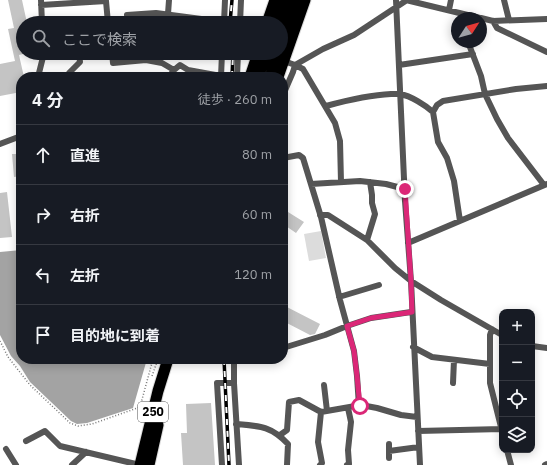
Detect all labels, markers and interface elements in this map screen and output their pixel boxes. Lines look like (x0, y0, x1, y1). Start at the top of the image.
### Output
north arrow (451, 12, 487, 48)
search box (16, 16, 288, 60)
icon: search (30, 27, 52, 49)
text: ここで検索 (62, 30, 137, 49)
text: 4 分 (32, 89, 63, 111)
text: 徒歩 · 260 m (198, 91, 272, 108)
icon: ahead (32, 144, 54, 166)
text: 直進 (70, 146, 100, 165)
text: 80 m (242, 146, 272, 163)
route end (396, 180, 414, 198)
icon: right (32, 204, 54, 226)
text: 右折 (70, 206, 100, 225)
text: 60 m (242, 206, 272, 223)
icon: left (32, 264, 54, 286)
text: 左折 (70, 266, 100, 285)
text: 120 m (234, 266, 272, 283)
map controls (499, 309, 535, 453)
button: + (499, 309, 535, 345)
icon: arrive (32, 324, 54, 346)
text: 目的地に到着 (70, 326, 160, 345)
button: − (499, 345, 535, 381)
button: locate (499, 381, 535, 417)
route start (351, 397, 369, 415)
road number: 250 (138, 402, 168, 422)
button: layers (499, 417, 535, 453)

